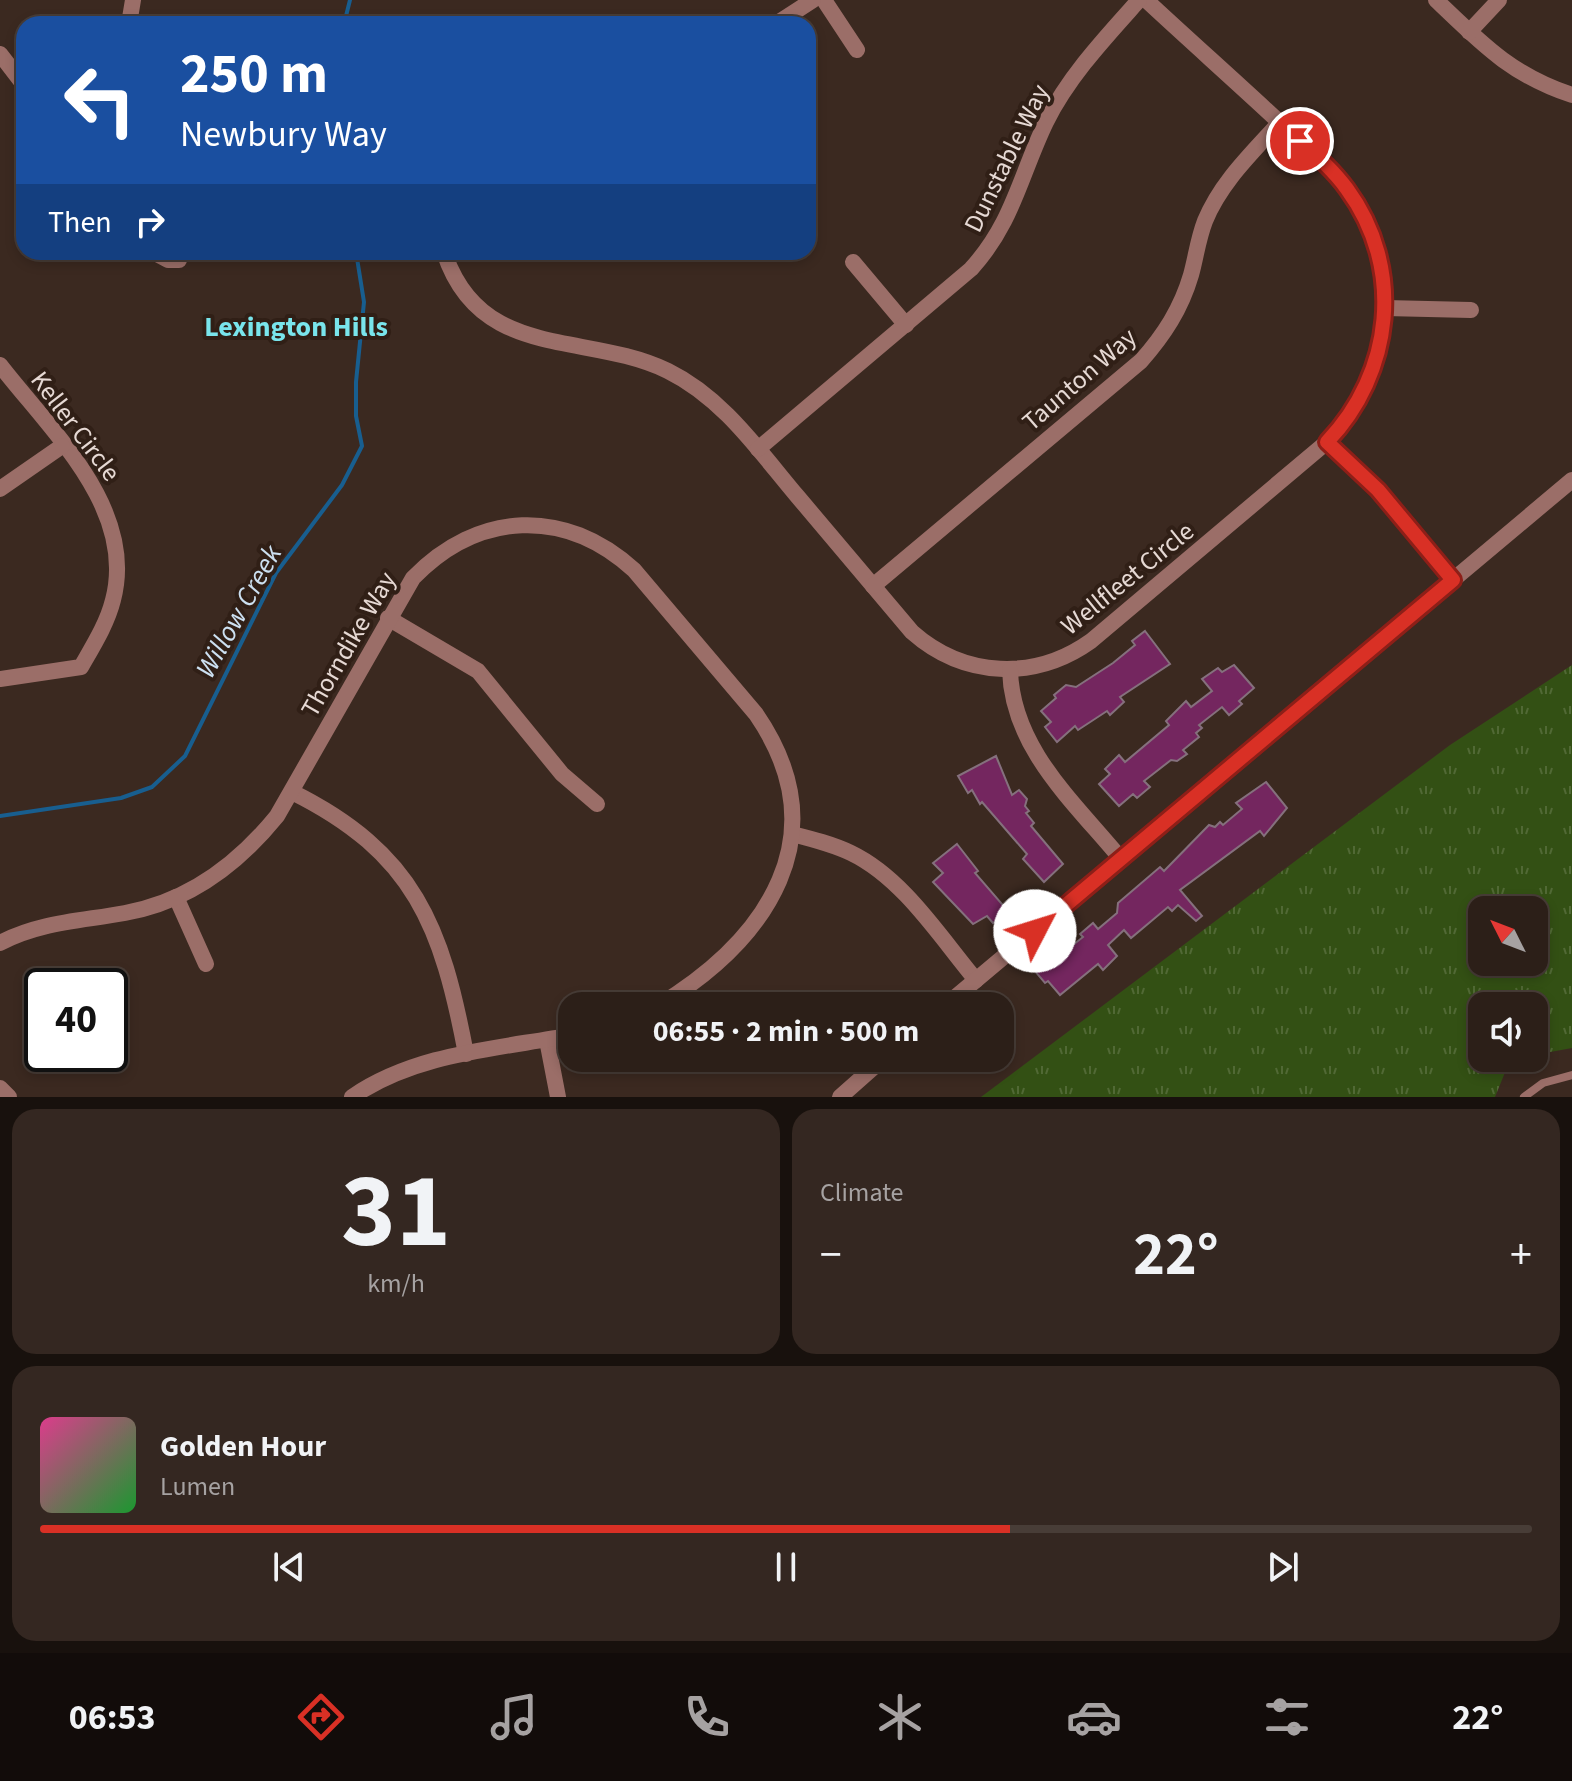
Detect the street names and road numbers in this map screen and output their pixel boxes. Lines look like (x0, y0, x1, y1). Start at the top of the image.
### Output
street label: Dunstable Way (955, 78, 1058, 238)
street label: Taunton Way (1014, 319, 1145, 440)
street label: Keller Circle (22, 363, 129, 489)
street label: Wellfleet Circle (1053, 513, 1202, 644)
street label: Thorndike Way (292, 565, 405, 724)

